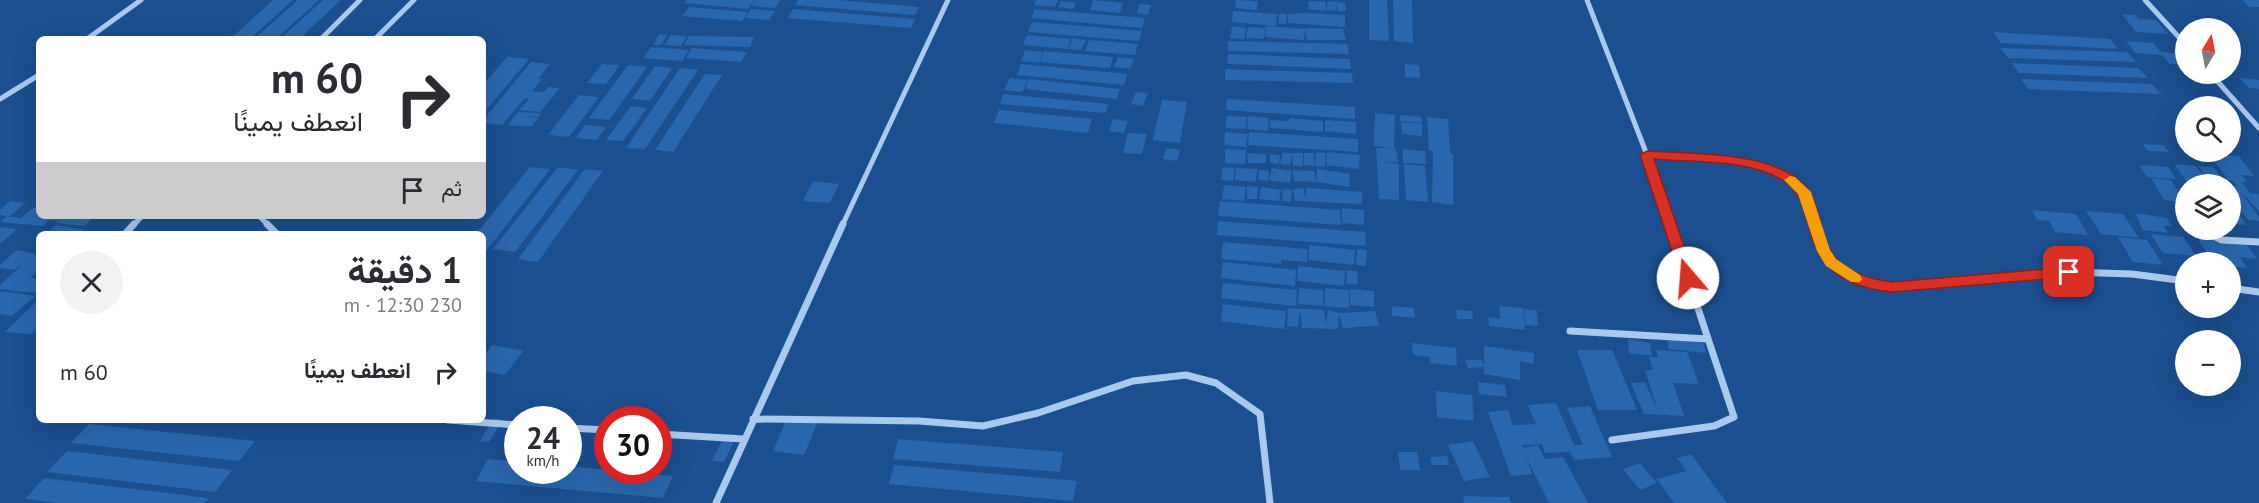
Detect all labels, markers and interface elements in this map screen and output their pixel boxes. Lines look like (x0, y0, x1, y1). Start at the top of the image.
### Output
north arrow (2175, 18, 2241, 84)
map controls (2175, 18, 2241, 396)
text: 60 m (271, 50, 363, 105)
icon: right (384, 60, 462, 138)
button: search (2175, 96, 2241, 162)
text: انعطف يمينًا (233, 104, 363, 138)
icon: arrive (396, 174, 429, 207)
text: ثم (441, 174, 462, 202)
button: layers (2175, 174, 2241, 240)
text: 1 دقيقة (348, 246, 462, 293)
position arrow (1656, 246, 1720, 310)
pin (2043, 246, 2094, 297)
button: close (60, 251, 123, 314)
button: + (2175, 252, 2241, 318)
icon: arrive (2052, 255, 2085, 288)
text: 230 m · 12:30 (344, 292, 462, 318)
button: − (2175, 330, 2241, 396)
text: انعطف يمينًا (304, 356, 411, 384)
icon: right (429, 356, 462, 389)
text: 60 m (60, 358, 108, 386)
speed limit sign: 30 (594, 406, 672, 484)
text: 24 (526, 418, 560, 457)
text: km/h (527, 451, 559, 470)

